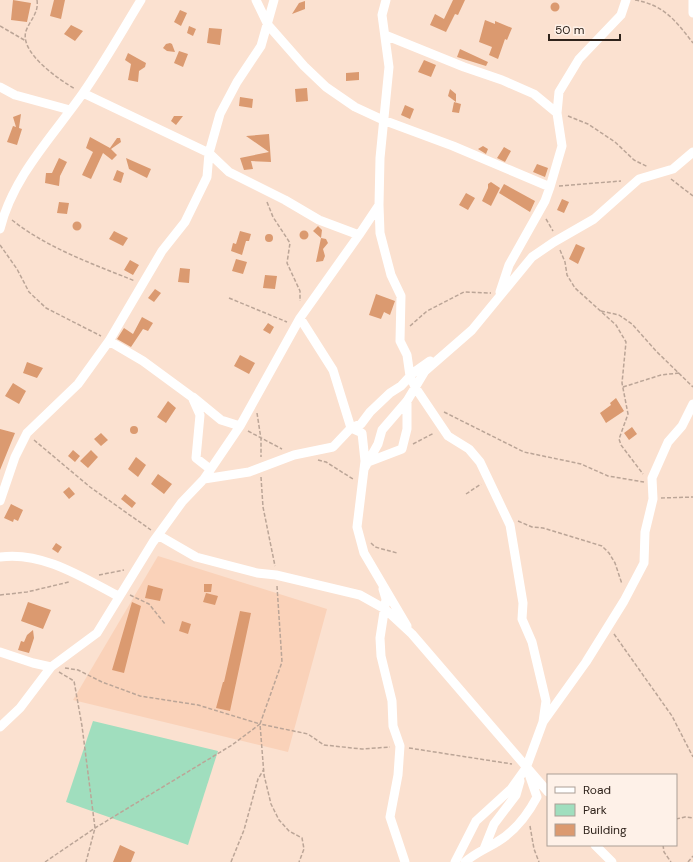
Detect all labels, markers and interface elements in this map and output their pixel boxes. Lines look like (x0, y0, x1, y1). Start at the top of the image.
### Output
scale bar (549, 16, 620, 42)
text: 50 m (555, 22, 584, 38)
legend (547, 774, 677, 846)
text: Road (583, 782, 611, 798)
text: Park (583, 802, 607, 818)
text: Building (583, 822, 627, 838)

